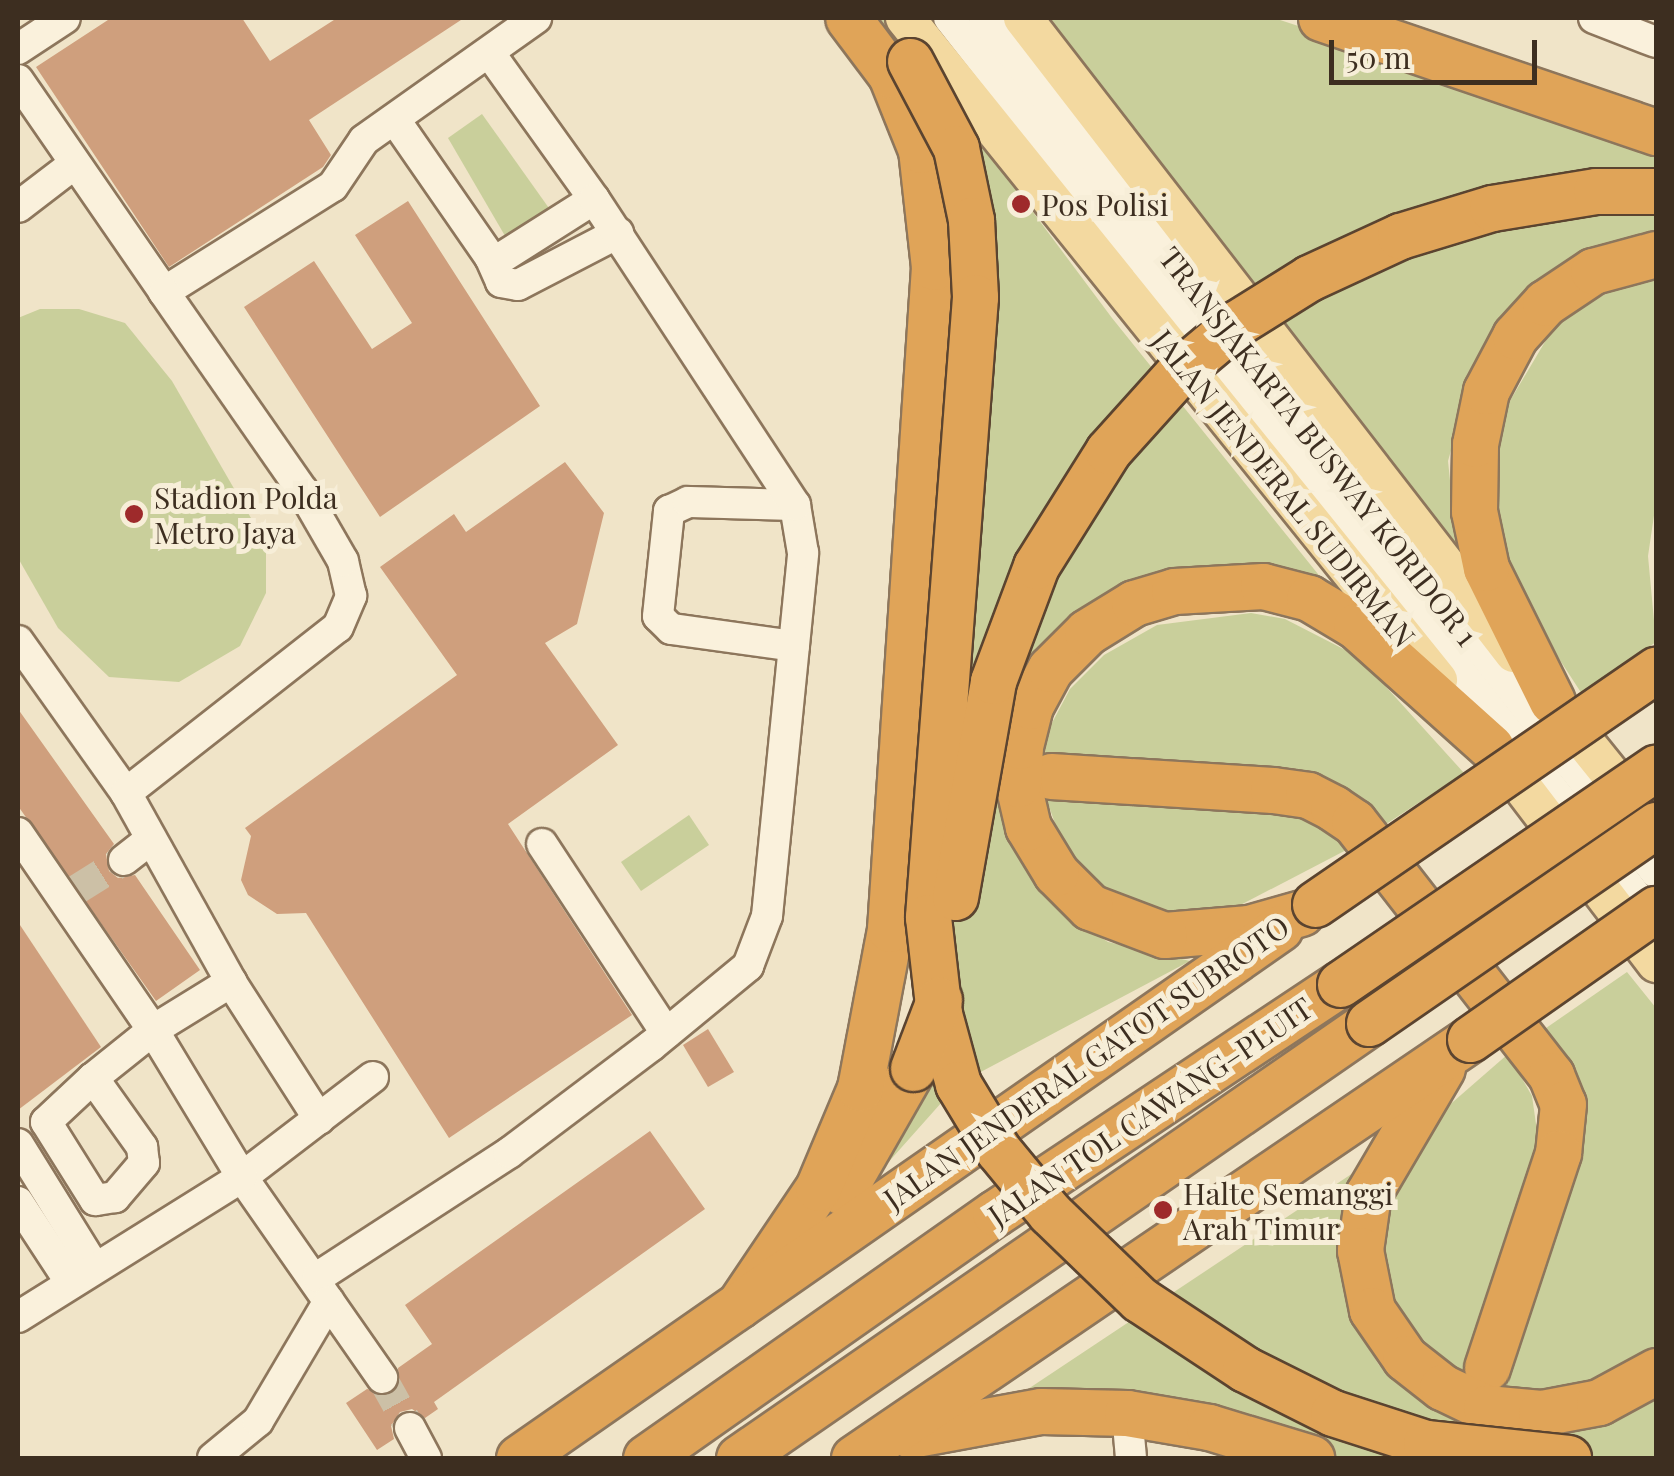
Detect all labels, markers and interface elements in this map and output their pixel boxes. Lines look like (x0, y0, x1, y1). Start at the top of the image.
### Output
scale bar (1334, 20, 1542, 82)
text: 50 m (1346, 37, 1411, 77)
place label: Pos Polisi (1041, 186, 1168, 222)
marker: Pos Polisi (1010, 193, 1032, 215)
street label: TRANSJAKARTA BUSWAY KORIDOR 1 (1152, 239, 1486, 653)
street label: JALAN JENDERAL SUDIRMAN (1145, 322, 1423, 654)
place label: Stadion Polda Metro Jaya (154, 479, 338, 550)
marker: Stadion Polda Metro Jaya (123, 503, 145, 525)
street label: JALAN JENDERAL GATOT SUBROTO (876, 908, 1296, 1216)
street label: JALAN TOL CAWANG–PLUIT (981, 989, 1319, 1233)
place label: Halte Semanggi Arah Timur (1183, 1175, 1393, 1246)
marker: Halte Semanggi Arah Timur (1152, 1199, 1174, 1221)

